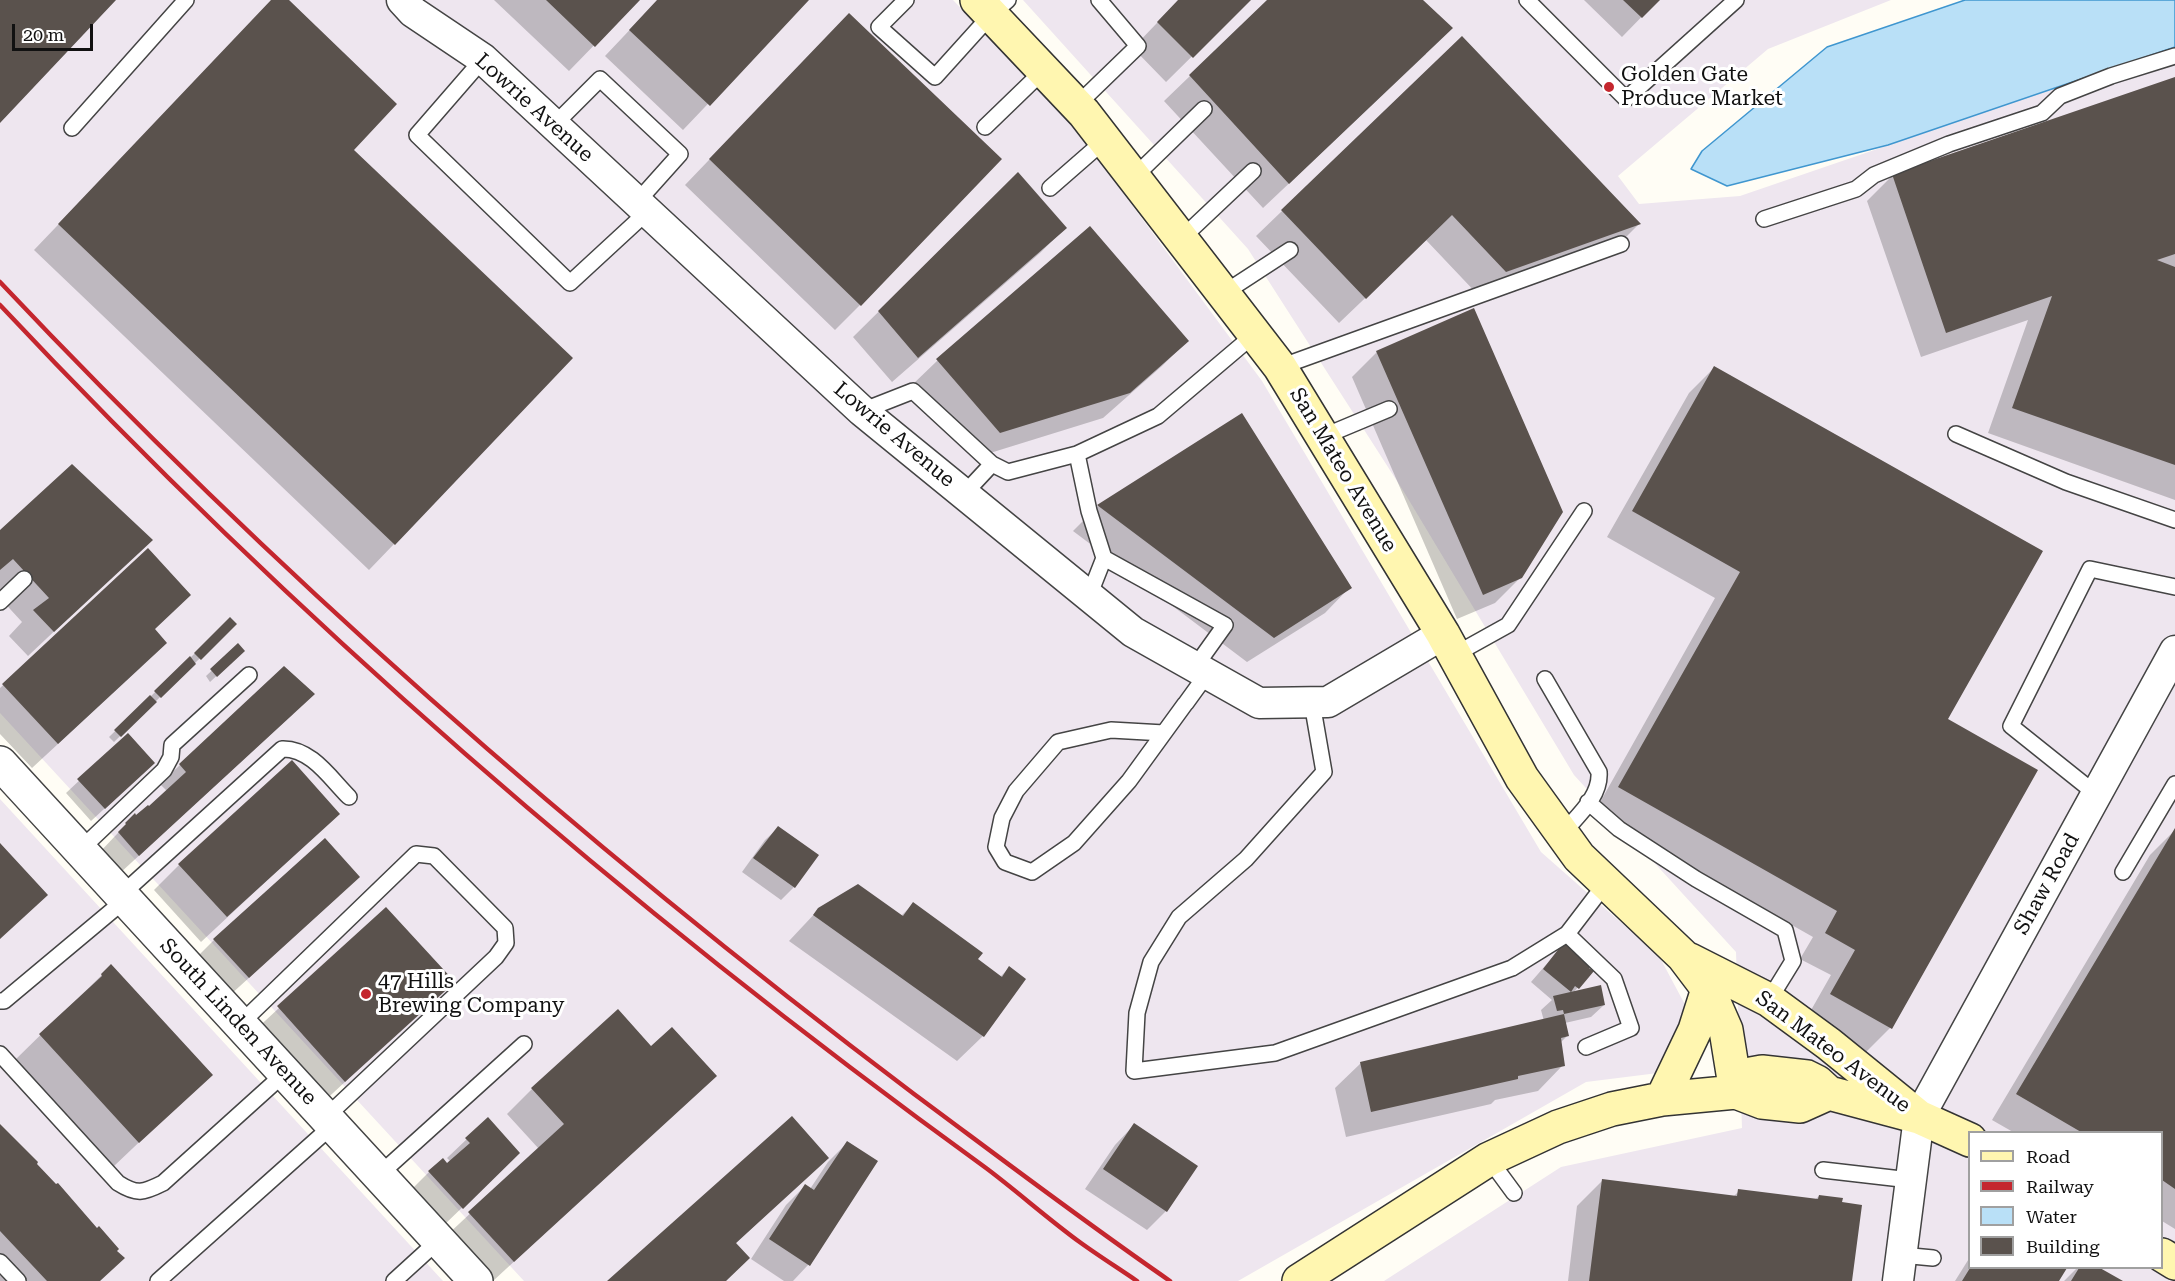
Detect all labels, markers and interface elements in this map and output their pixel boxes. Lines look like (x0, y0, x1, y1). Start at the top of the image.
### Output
scale bar (15, 12, 96, 50)
text: 20 m (23, 24, 64, 45)
street label: Lowrie Avenue (470, 48, 598, 168)
place label: Golden Gate Produce Market (1621, 62, 1783, 112)
marker: Golden Gate Produce Market (1602, 80, 1616, 94)
street label: Lowrie Avenue (828, 377, 960, 493)
street label: San Mateo Avenue (1284, 383, 1402, 557)
street label: Shaw Road (2009, 829, 2085, 939)
street label: South Linden Avenue (154, 934, 322, 1110)
place label: 47 Hills Brewing Company (378, 969, 565, 1019)
street label: San Mateo Avenue (1751, 986, 1915, 1118)
marker: 47 Hills Brewing Company (359, 987, 373, 1001)
legend (1968, 1131, 2163, 1269)
text: Road (2026, 1146, 2070, 1167)
text: Railway (2026, 1176, 2094, 1197)
text: Water (2026, 1206, 2077, 1227)
text: Building (2026, 1236, 2100, 1257)

